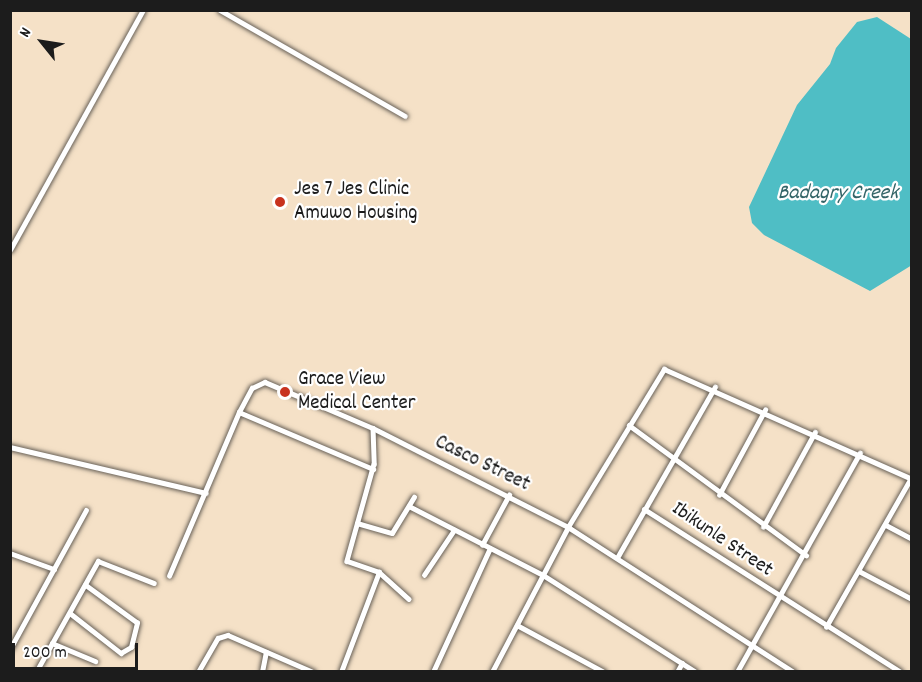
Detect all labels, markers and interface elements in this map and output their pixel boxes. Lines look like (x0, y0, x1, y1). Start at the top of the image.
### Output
north arrow (12, 12, 72, 72)
text: N (14, 24, 38, 42)
place label: Jes 7 Jes Clinic Amuwo Housing (294, 177, 417, 227)
water label: Badagry Creek (778, 181, 898, 207)
marker: Jes 7 Jes Clinic Amuwo Housing (271, 193, 289, 211)
place label: Grace View Medical Center (298, 367, 415, 417)
marker: Grace View Medical Center (276, 383, 294, 401)
street label: Casco Street (430, 430, 534, 498)
street label: Ibikunle Street (667, 497, 777, 583)
scale bar (15, 631, 141, 669)
text: 200 m (23, 641, 67, 666)

